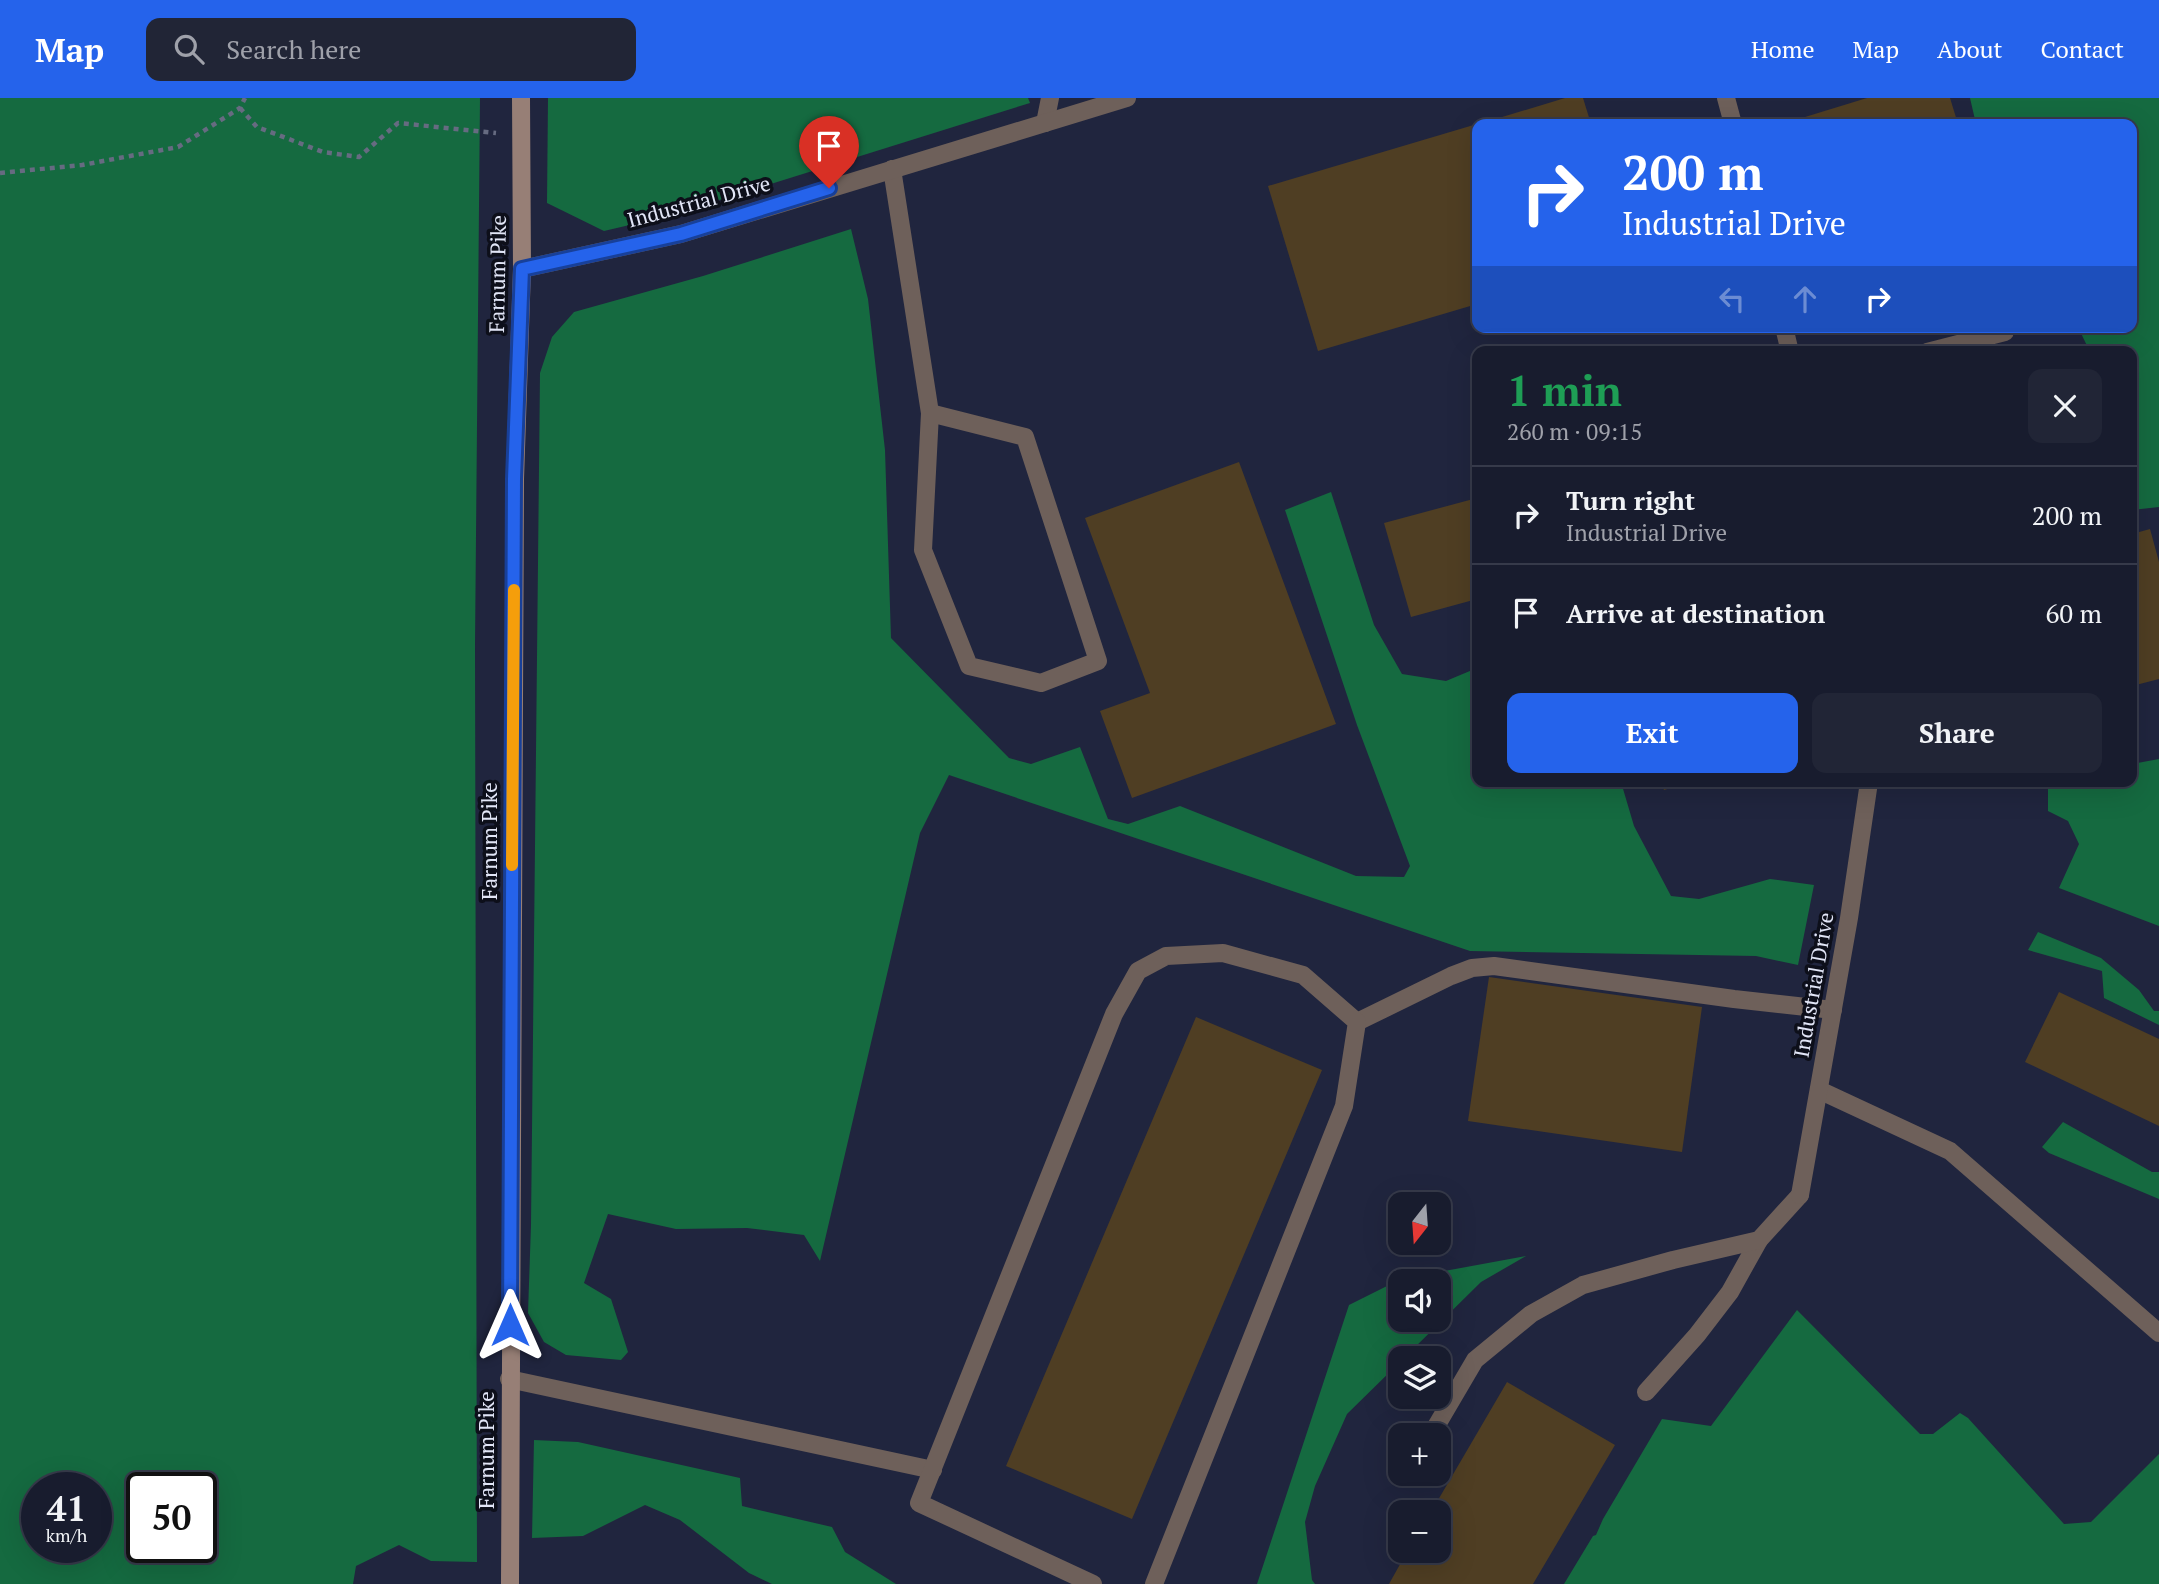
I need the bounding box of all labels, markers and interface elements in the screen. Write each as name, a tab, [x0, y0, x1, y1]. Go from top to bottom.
search box	[146, 18, 636, 81]
text: Map	[35, 28, 104, 71]
icon: search	[170, 30, 208, 68]
text: Search here	[226, 32, 361, 66]
text: Home	[1751, 33, 1815, 65]
text: Map	[1853, 33, 1899, 65]
text: About	[1937, 33, 2003, 65]
text: Contact	[2041, 33, 2124, 65]
pin	[799, 116, 859, 188]
icon: arrive	[810, 127, 848, 165]
text: 200 m	[1622, 139, 1764, 204]
icon: right	[1507, 147, 1598, 238]
street label: Industrial Drive	[624, 168, 773, 234]
text: Industrial Drive	[1622, 202, 1846, 244]
street label: Farnum Pike	[482, 215, 512, 333]
icon: left	[1713, 280, 1751, 318]
icon: ahead	[1786, 280, 1824, 318]
icon: right	[1859, 280, 1897, 318]
text: 1 min	[1507, 362, 1622, 418]
button: close	[2028, 369, 2102, 443]
text: 260 m · 09:15	[1507, 416, 1642, 447]
text: Turn right	[1566, 483, 1695, 517]
icon: right	[1507, 496, 1545, 534]
text: 200 m	[2032, 498, 2102, 532]
text: Industrial Drive	[1566, 517, 1727, 548]
icon: arrive	[1507, 594, 1545, 632]
text: Arrive at destination	[1566, 596, 1825, 630]
text: 60 m	[2046, 596, 2102, 630]
button: Exit	[1507, 693, 1798, 773]
button: Share	[1812, 693, 2102, 773]
street label: Farnum Pike	[475, 782, 503, 900]
street label: Industrial Drive	[1786, 910, 1840, 1060]
north arrow	[1388, 1192, 1451, 1255]
map controls	[1388, 1192, 1451, 1563]
button: sound	[1388, 1269, 1451, 1332]
position arrow	[473, 1288, 547, 1362]
button: layers	[1388, 1346, 1451, 1409]
street label: Farnum Pike	[472, 1391, 500, 1509]
button: +	[1388, 1423, 1451, 1486]
speed limit sign: 50	[126, 1472, 217, 1563]
text: 41	[47, 1485, 86, 1531]
button: −	[1388, 1500, 1451, 1563]
text: km/h	[46, 1523, 87, 1547]

